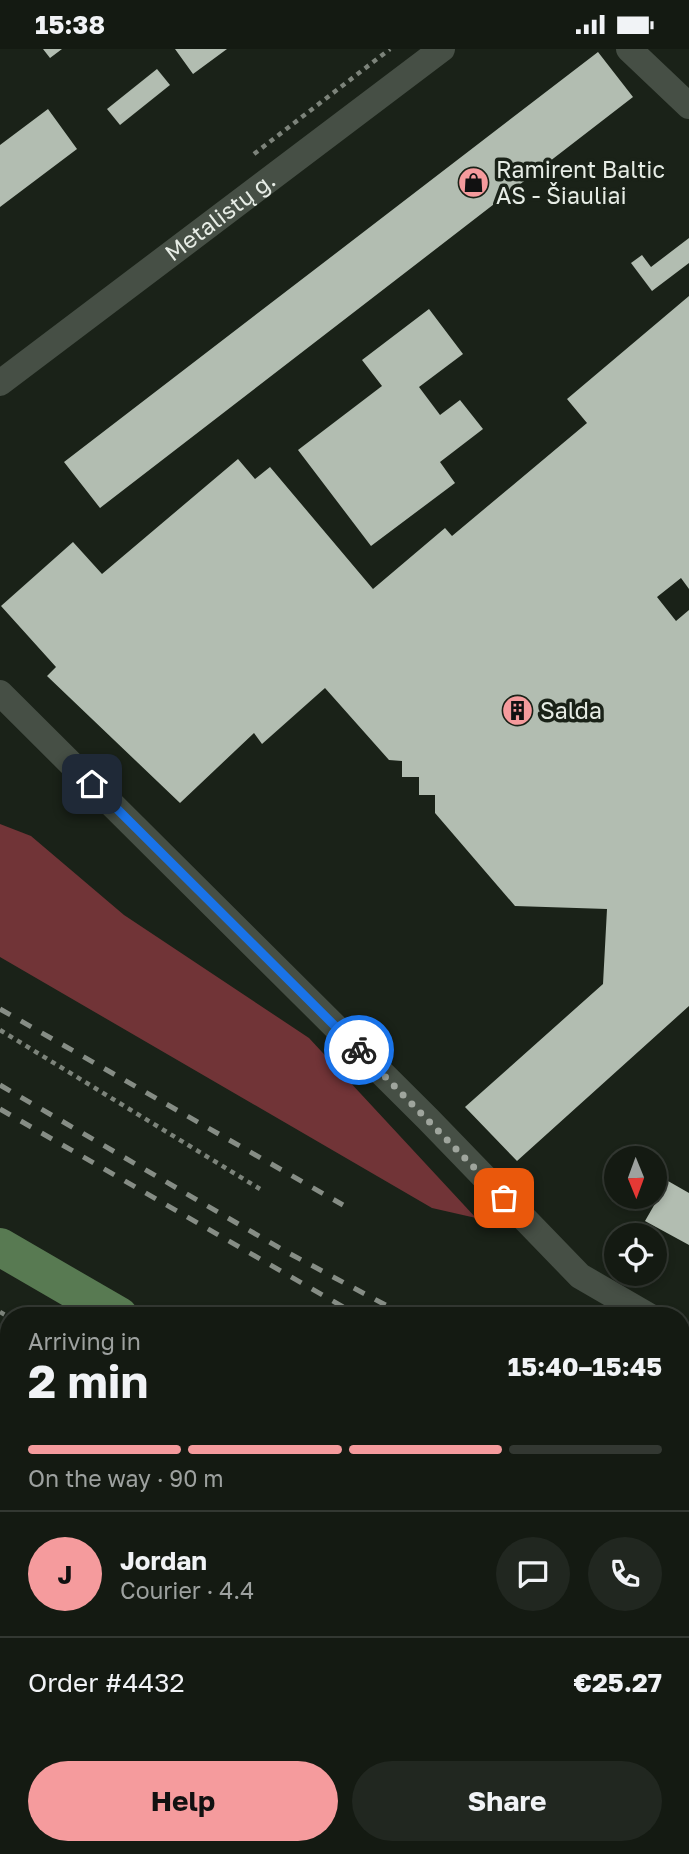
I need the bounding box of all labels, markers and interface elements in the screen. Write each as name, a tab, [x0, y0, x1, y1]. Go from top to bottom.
text: 15:38	[35, 9, 105, 40]
place label: Ramirent Baltic AS - Šiauliai	[496, 155, 665, 209]
street label: Metalistų g.	[159, 165, 280, 266]
shop icon: Ramirent Baltic AS - Šiauliai	[456, 166, 490, 200]
building icon: Salda	[500, 694, 534, 728]
place label: Salda	[540, 696, 602, 724]
pin	[62, 754, 122, 814]
icon: home	[73, 765, 111, 803]
courier	[324, 1015, 394, 1085]
icon: bike	[340, 1031, 378, 1069]
north arrow	[604, 1146, 667, 1209]
map controls	[604, 1146, 667, 1286]
pin	[474, 1168, 534, 1228]
icon: bag	[485, 1179, 523, 1217]
button: locate	[604, 1223, 667, 1286]
text: Arriving in	[28, 1327, 141, 1355]
text: 15:40–15:45	[508, 1351, 662, 1382]
text: 2 min	[28, 1353, 148, 1408]
text: On the way · 90 m	[28, 1464, 224, 1492]
button: chat	[496, 1537, 570, 1611]
button: phone	[588, 1537, 662, 1611]
text: Jordan	[120, 1545, 207, 1576]
text: J	[58, 1559, 72, 1590]
text: Courier · 4.4	[120, 1576, 254, 1604]
text: Order #4432	[28, 1667, 185, 1698]
text: €25.27	[574, 1667, 662, 1698]
button: Help	[28, 1761, 338, 1841]
button: Share	[352, 1761, 662, 1841]

